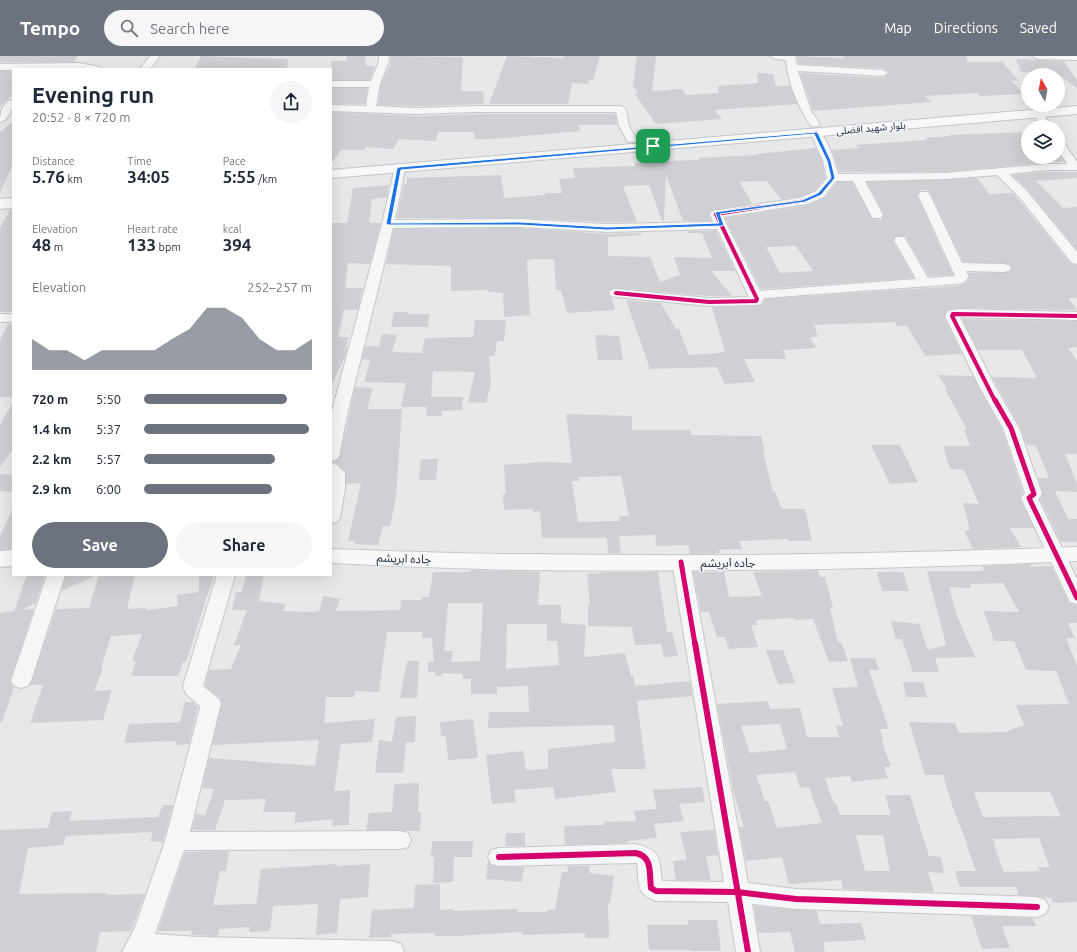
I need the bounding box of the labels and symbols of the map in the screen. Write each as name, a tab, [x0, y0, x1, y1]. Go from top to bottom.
north arrow	[1021, 68, 1065, 112]
street label: بلوار شهید افضلی	[836, 119, 907, 138]
pin	[636, 129, 670, 163]
street label: جاده ابریشم	[376, 551, 432, 568]
street label: جاده ابریشم	[701, 556, 755, 572]

